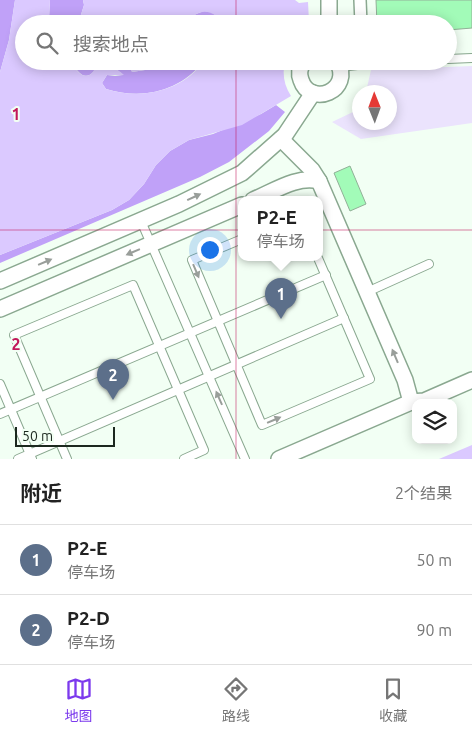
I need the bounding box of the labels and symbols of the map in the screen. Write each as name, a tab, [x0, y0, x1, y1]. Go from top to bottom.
north arrow	[352, 85, 397, 130]
text: 1	[11, 105, 21, 123]
one-way arrow	[187, 193, 201, 201]
your location	[197, 237, 223, 263]
one-way arrow	[126, 248, 140, 256]
one-way arrow	[38, 257, 52, 265]
one-way arrow	[193, 264, 201, 278]
pin: 1	[265, 278, 297, 319]
text: 2	[11, 335, 21, 353]
one-way arrow	[390, 349, 398, 363]
pin: 2	[97, 359, 129, 400]
one-way arrow	[215, 391, 223, 405]
one-way arrow	[267, 415, 281, 423]
scale bar	[15, 424, 115, 447]

